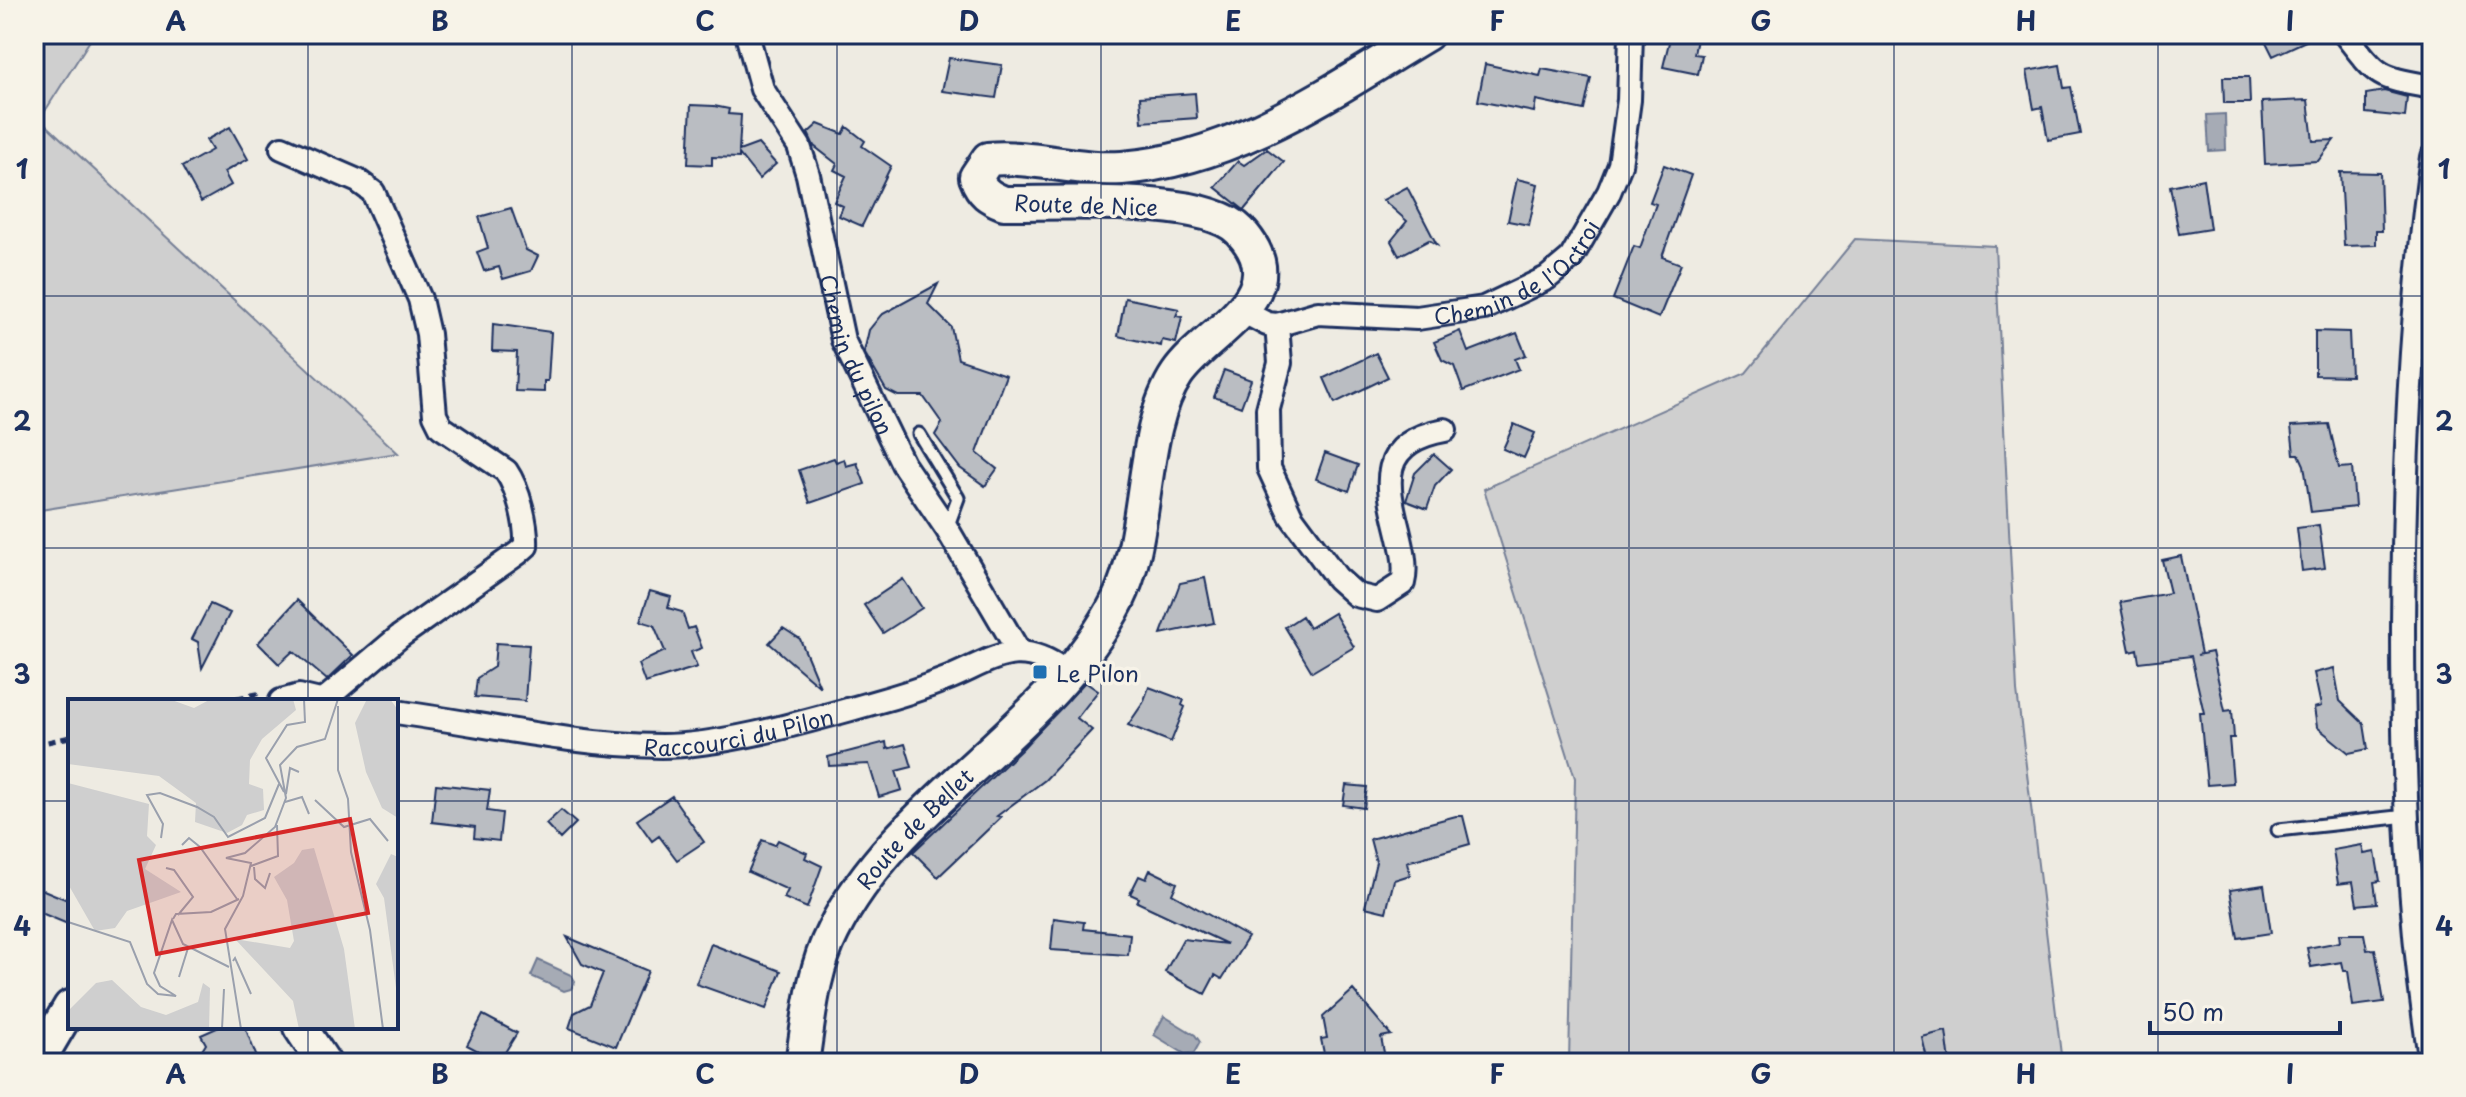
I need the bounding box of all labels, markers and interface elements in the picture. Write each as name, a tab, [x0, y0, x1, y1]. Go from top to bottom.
text: A	[166, 1, 186, 40]
text: B	[431, 1, 449, 40]
text: C	[695, 1, 715, 40]
text: D	[959, 1, 979, 40]
text: E	[1225, 1, 1241, 40]
text: F	[1489, 1, 1505, 40]
text: G	[1750, 1, 1772, 40]
text: H	[2016, 1, 2036, 40]
text: I	[2286, 1, 2294, 40]
text: 1	[16, 149, 28, 188]
text: 1	[2438, 149, 2450, 188]
street label: Route de Nice	[1013, 185, 1159, 223]
street label: Chemin de l'Octroi	[1431, 213, 1607, 332]
street label: Chemin du pilon	[813, 271, 903, 440]
text: 2	[13, 401, 31, 440]
text: 2	[2435, 401, 2453, 440]
text: 3	[13, 654, 31, 693]
text: 3	[2435, 654, 2453, 693]
place label: Le Pilon	[1056, 656, 1139, 689]
marker: Le Pilon	[1031, 663, 1049, 681]
street label: Raccourci du Pilon	[643, 698, 837, 763]
inset map	[68, 699, 398, 1029]
street label: Route de Bellet	[847, 759, 980, 896]
text: 4	[13, 906, 31, 945]
text: 4	[2435, 906, 2453, 945]
scale bar	[2150, 985, 2340, 1035]
text: 50 m	[2162, 993, 2224, 1029]
text: A	[166, 1054, 186, 1093]
text: B	[431, 1054, 449, 1093]
text: C	[695, 1054, 715, 1093]
text: D	[959, 1054, 979, 1093]
text: E	[1225, 1054, 1241, 1093]
text: F	[1489, 1054, 1505, 1093]
text: G	[1750, 1054, 1772, 1093]
text: H	[2016, 1054, 2036, 1093]
text: I	[2286, 1054, 2294, 1093]

